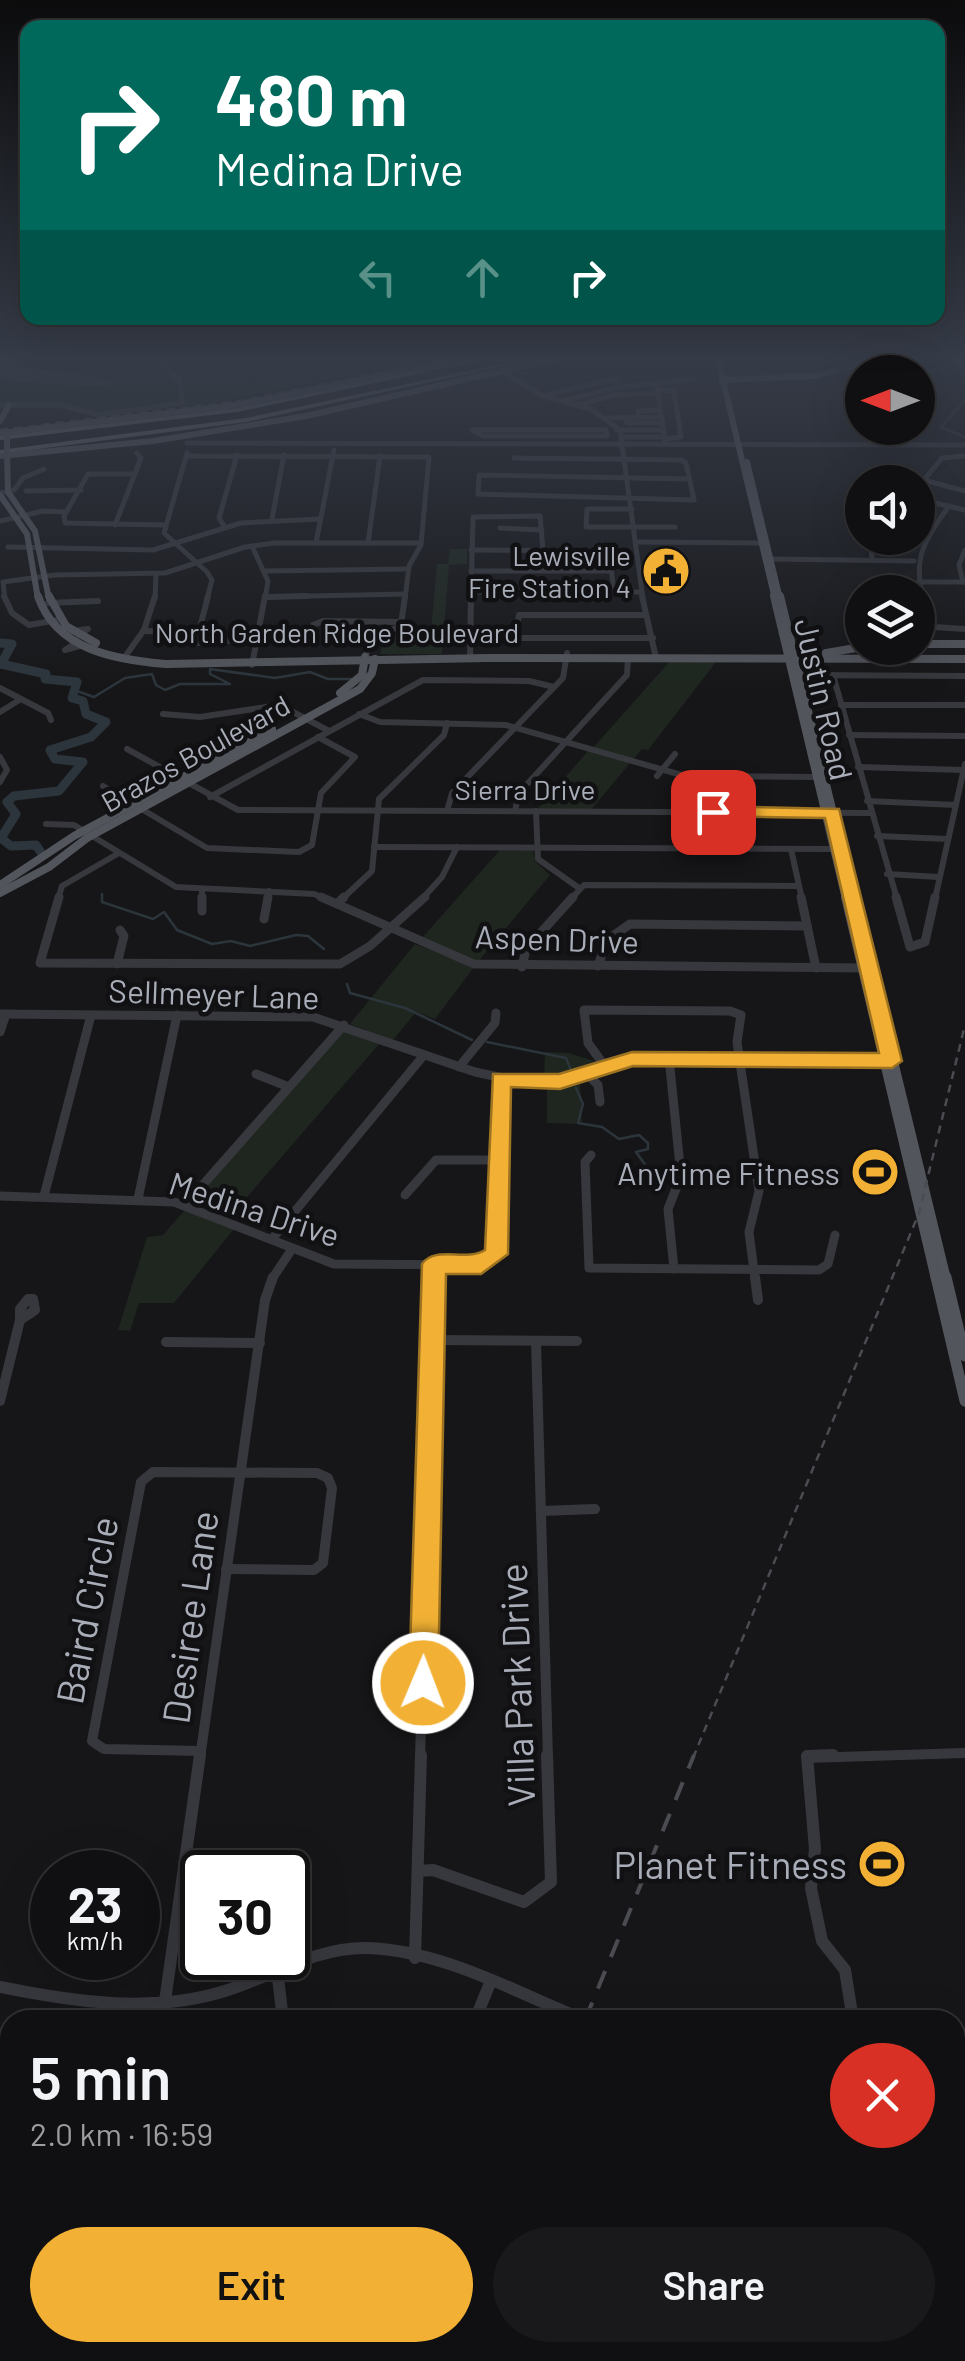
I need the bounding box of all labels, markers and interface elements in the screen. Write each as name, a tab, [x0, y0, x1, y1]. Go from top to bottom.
text: 480 m	[215, 56, 408, 140]
icon: right	[50, 60, 180, 190]
text: Medina Drive	[215, 141, 464, 195]
icon: left	[350, 250, 405, 305]
icon: ahead	[455, 250, 510, 305]
icon: right	[560, 250, 615, 305]
north arrow	[845, 355, 935, 445]
map controls	[845, 355, 935, 665]
button: sound	[845, 465, 935, 555]
place label: Lewisville Fire Station 4	[468, 538, 631, 604]
public building icon: Lewisville Fire Station 4	[640, 545, 692, 597]
button: layers	[845, 575, 935, 665]
street label: Justin Road	[788, 614, 862, 784]
street label: North Garden Ridge Boulevard	[155, 615, 519, 649]
street label: Brazos Boulevard	[95, 687, 295, 819]
pin	[671, 770, 756, 855]
street label: Sierra Drive	[454, 772, 596, 806]
icon: arrive	[686, 785, 741, 840]
street label: Aspen Drive	[474, 916, 640, 960]
street label: Sellmeyer Lane	[108, 970, 320, 1016]
sports icon: Anytime Fitness	[849, 1146, 901, 1198]
place label: Anytime Fitness	[617, 1153, 840, 1191]
street label: Medina Drive	[165, 1163, 345, 1253]
street label: Desiree Lane	[151, 1508, 227, 1726]
street label: Baird Circle	[45, 1512, 127, 1708]
street label: Villa Park Drive	[489, 1563, 543, 1807]
position arrow	[371, 1631, 475, 1735]
sports icon: Planet Fitness	[856, 1838, 908, 1890]
place label: Planet Fitness	[613, 1841, 847, 1887]
speed limit sign: 30	[180, 1850, 310, 1980]
text: 23	[68, 1873, 122, 1933]
text: km/h	[67, 1925, 123, 1955]
text: 5 min	[30, 2040, 171, 2112]
button: close	[830, 2043, 935, 2148]
text: 2.0 km · 16:59	[30, 2114, 213, 2152]
button: Exit	[30, 2227, 473, 2342]
button: Share	[493, 2227, 935, 2342]

